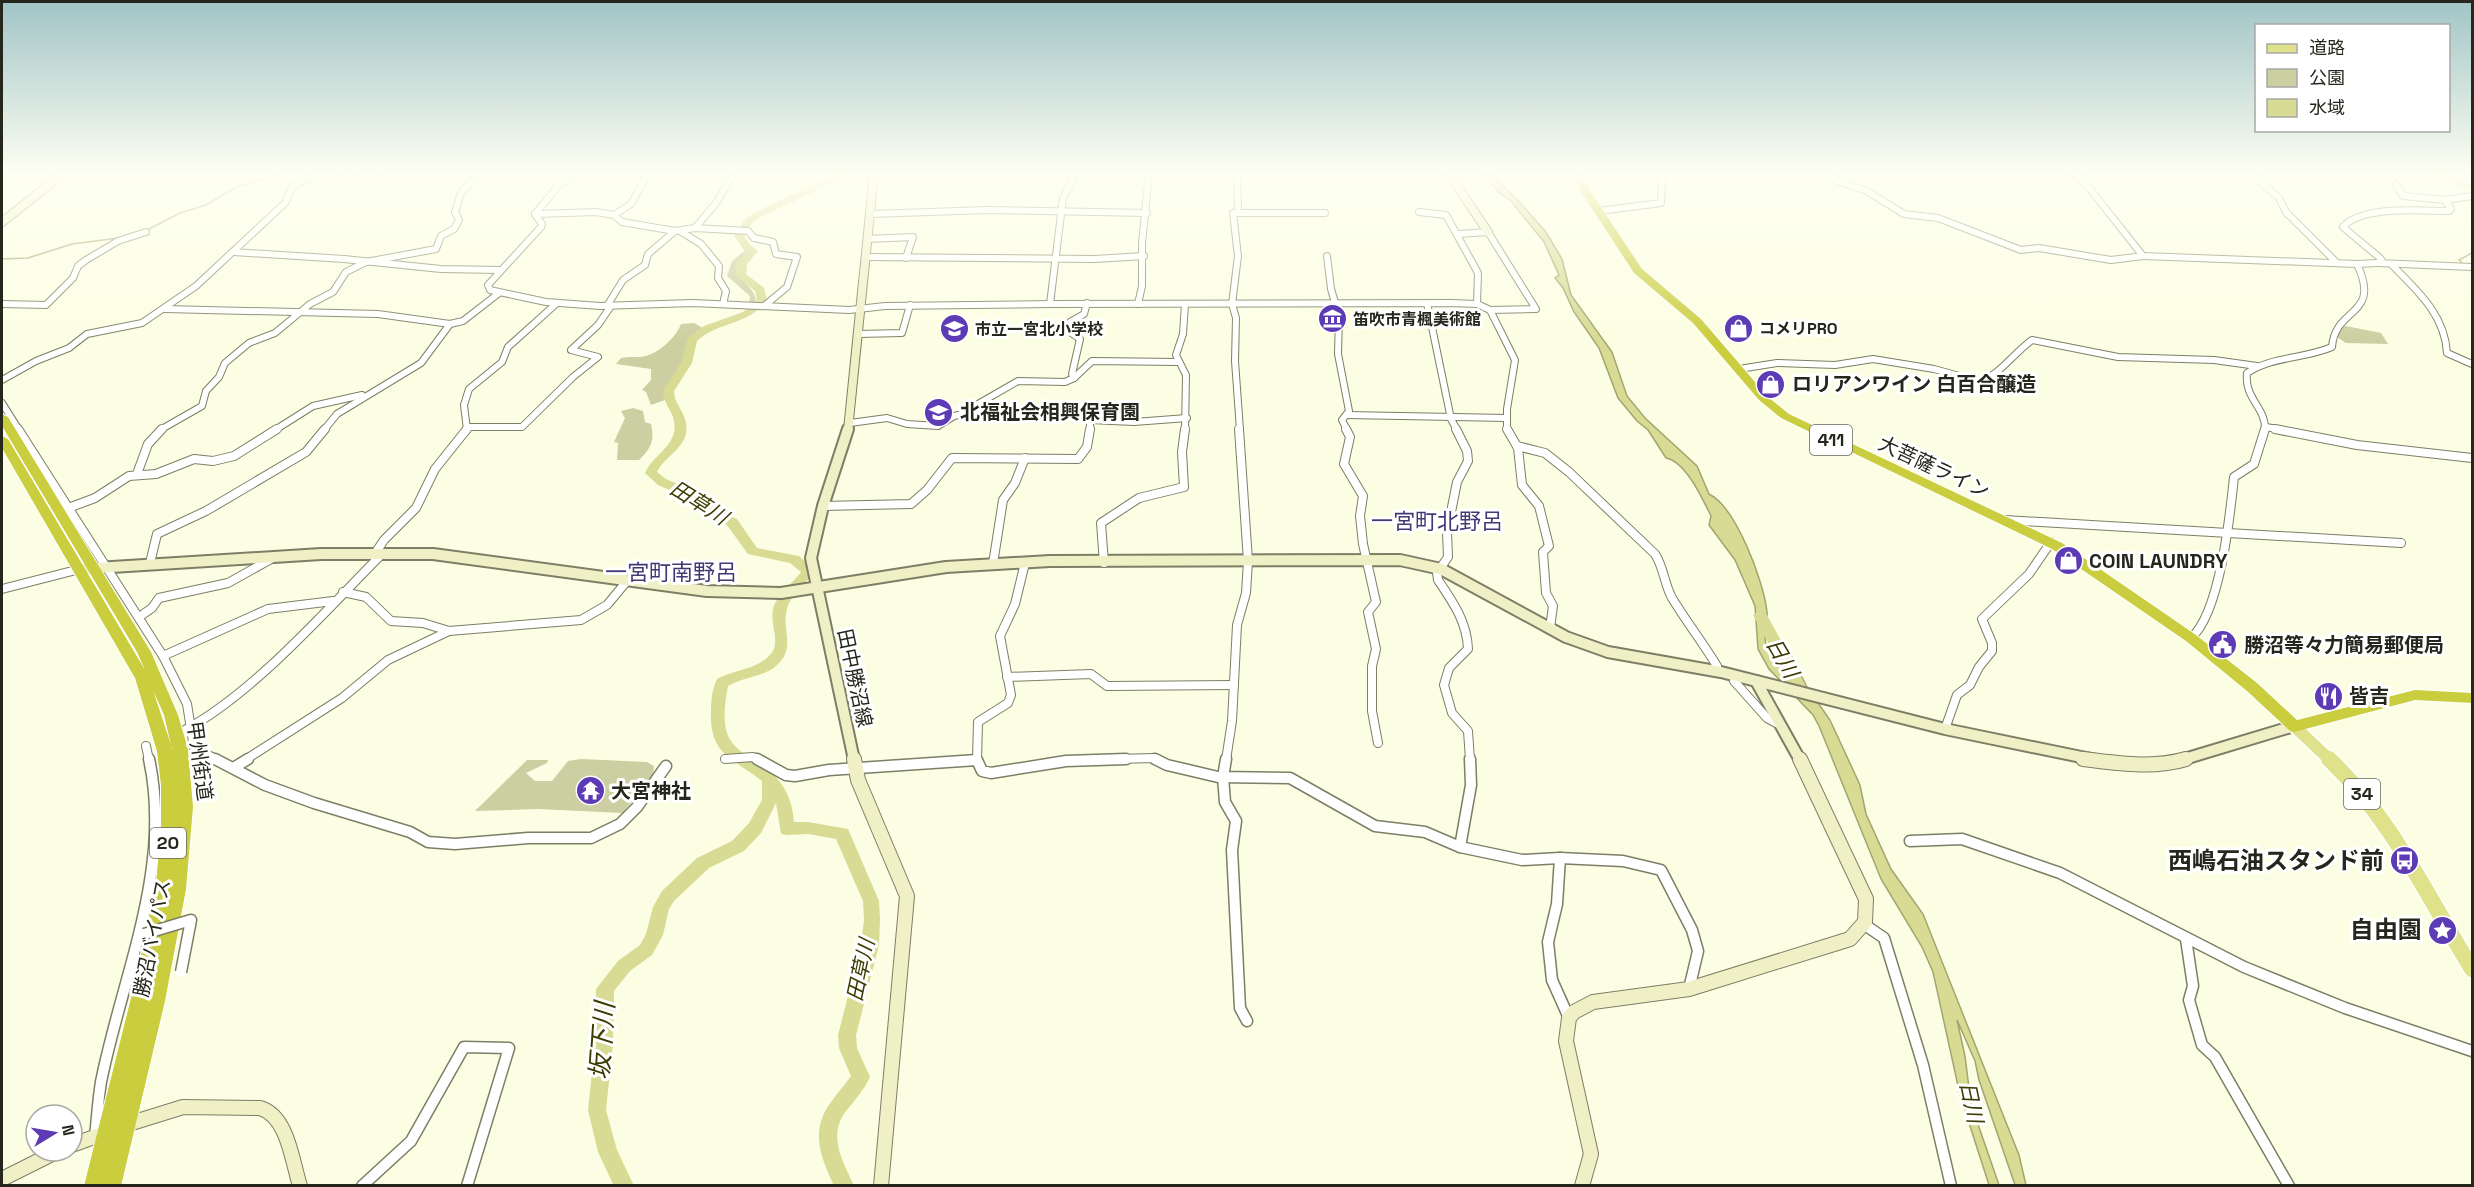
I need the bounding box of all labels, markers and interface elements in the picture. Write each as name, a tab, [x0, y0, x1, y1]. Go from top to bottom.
legend	[2255, 24, 2450, 132]
text: 道路	[2309, 36, 2345, 59]
text: 公園	[2309, 66, 2345, 89]
text: 水域	[2309, 96, 2345, 119]
museum icon: 笛吹市青楓美術館	[1316, 303, 1348, 335]
place label: 笛吹市青楓美術館	[1353, 309, 1481, 330]
shop icon: コメリPRO	[1722, 312, 1754, 344]
school or university icon: 市立一宮北小学校	[938, 313, 970, 345]
place label: コメリPRO	[1759, 318, 1838, 339]
place label: 市立一宮北小学校	[975, 319, 1103, 340]
shop icon: ロリアンワイン 白百合醸造	[1755, 368, 1787, 400]
place label: ロリアンワイン 白百合醸造	[1792, 371, 2036, 397]
school or university icon: 北福祉会相興保育園	[923, 396, 955, 428]
place label: 北福祉会相興保育園	[960, 399, 1140, 425]
road number: 411	[1810, 425, 1852, 455]
street label: 大菩薩ライン	[1874, 430, 1994, 504]
water label: 田草川	[665, 474, 735, 532]
district label: 一宮町北野呂	[1371, 507, 1503, 535]
shop icon: COIN LAUNDRY	[2052, 545, 2084, 577]
place label: COIN LAUNDRY	[2089, 548, 2228, 574]
district label: 一宮町南野呂	[605, 558, 737, 586]
street label: 田中勝沼線	[832, 626, 878, 730]
public building icon: 勝沼等々力簡易郵便局	[2207, 629, 2239, 661]
place label: 勝沼等々力簡易郵便局	[2244, 632, 2444, 658]
water label: 日川	[1760, 633, 1806, 684]
restaurant icon: 皆吉	[2312, 680, 2344, 712]
place label: 皆吉	[2349, 683, 2389, 709]
street label: 甲州街道	[182, 720, 218, 802]
temple icon: 大宮神社	[574, 775, 606, 807]
place label: 大宮神社	[611, 778, 691, 804]
road number: 34	[2344, 779, 2380, 809]
road number: 20	[150, 828, 186, 858]
place label: 西嶋石油スタンド前	[2168, 845, 2384, 876]
bus stop icon: 西嶋石油スタンド前	[2389, 845, 2421, 877]
street label: 勝沼バイパス	[128, 877, 176, 999]
place label: 自由園	[2350, 914, 2422, 945]
place icon: 自由園	[2427, 914, 2459, 946]
water label: 田草川	[841, 934, 881, 1004]
water label: 坂下川	[582, 998, 622, 1081]
water label: 日川	[1954, 1079, 1989, 1127]
north arrow	[24, 1103, 84, 1163]
text: N	[57, 1123, 80, 1138]

